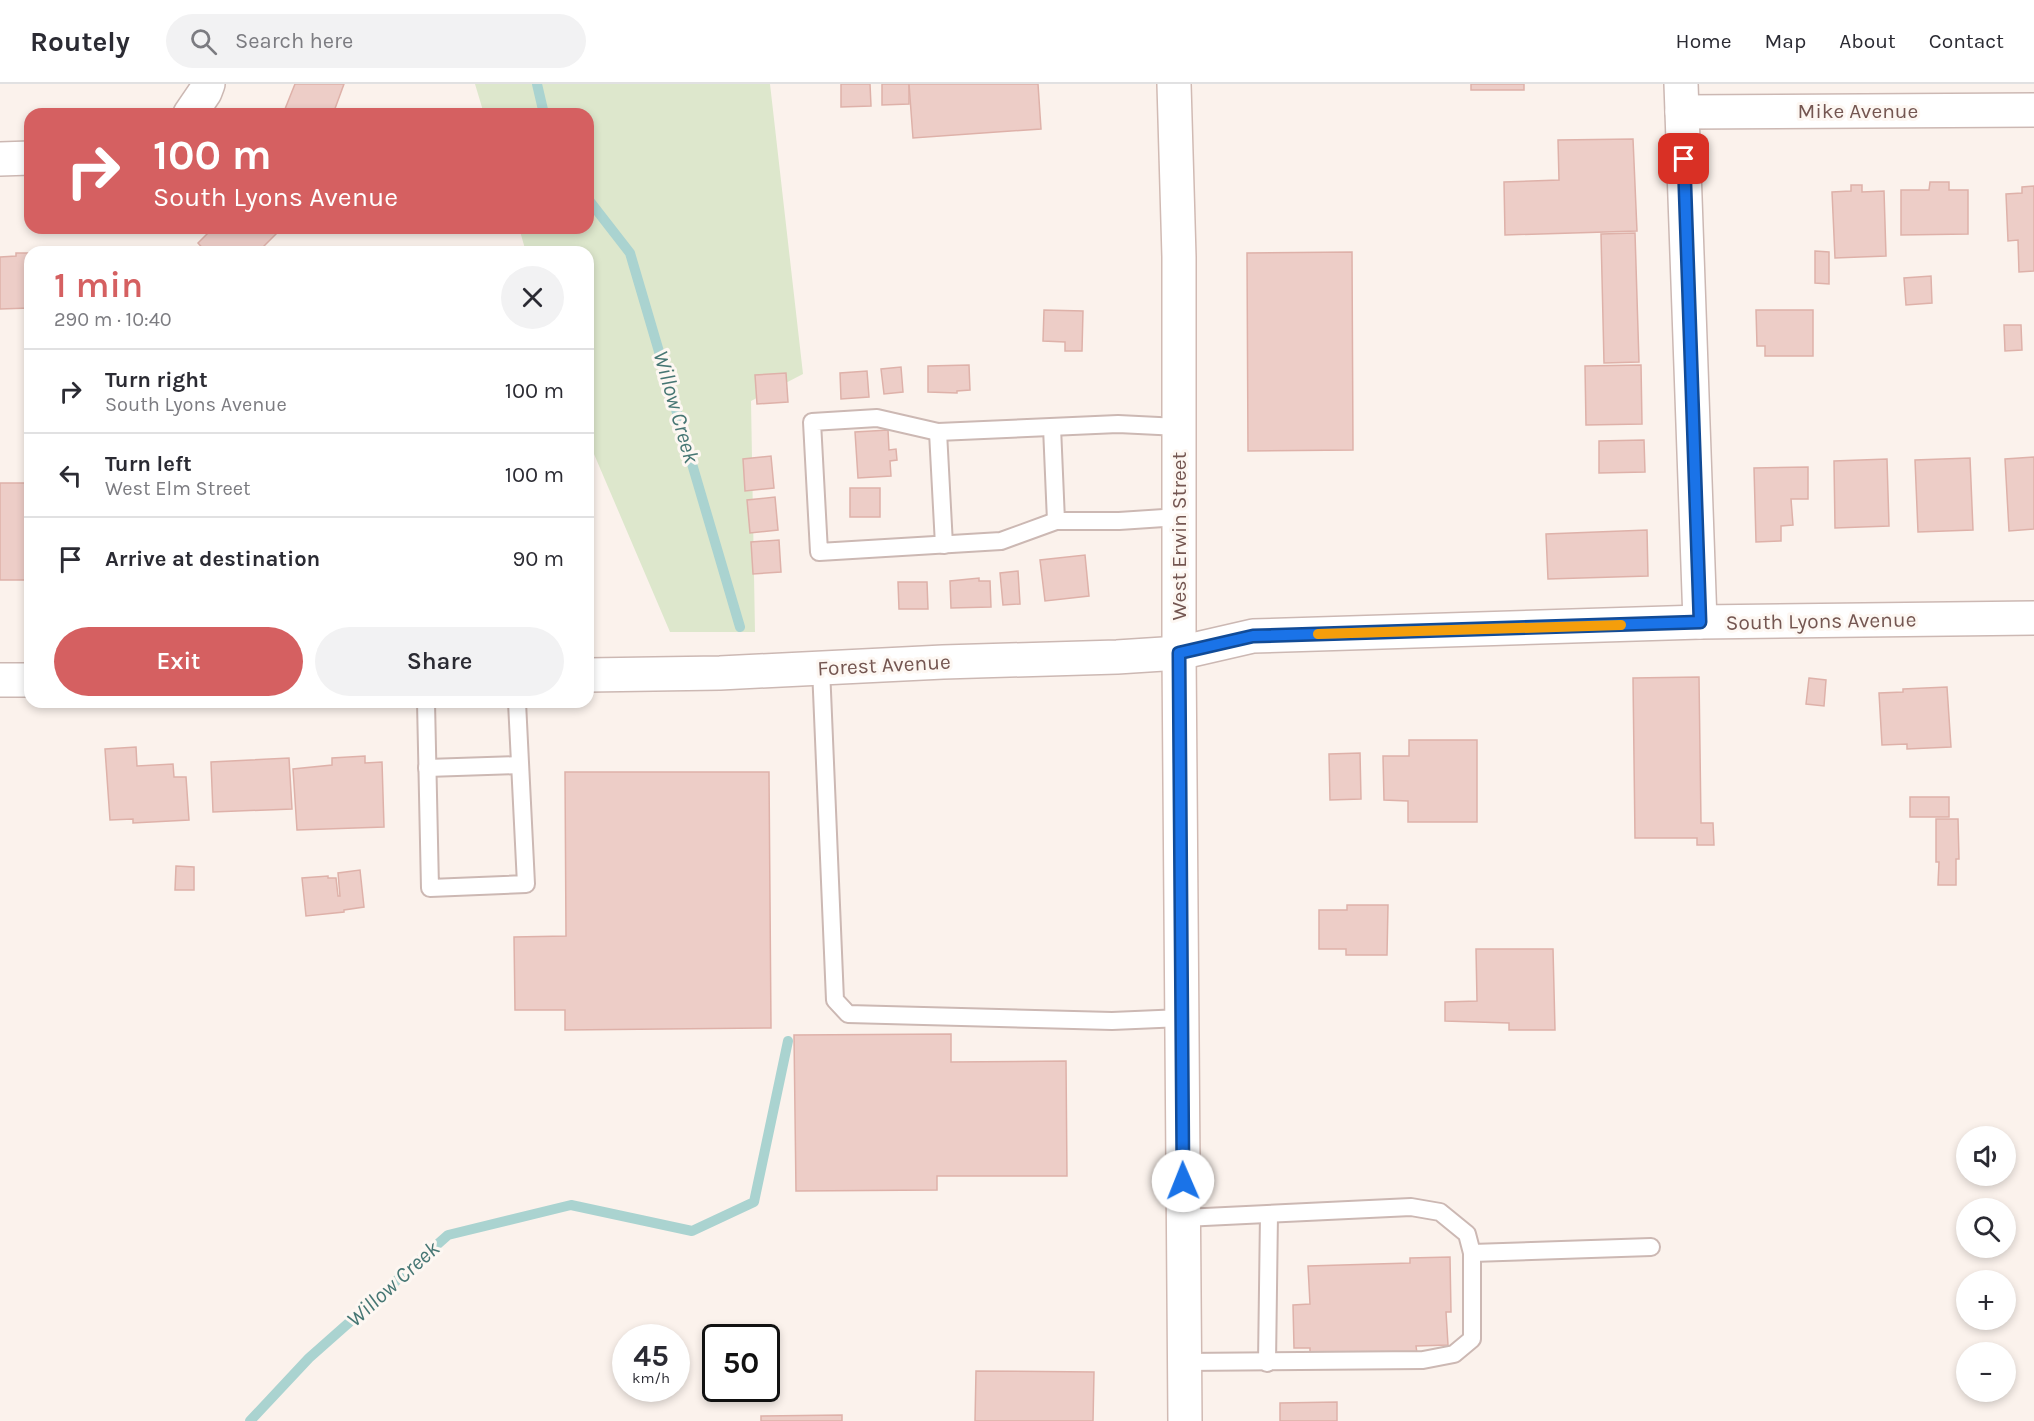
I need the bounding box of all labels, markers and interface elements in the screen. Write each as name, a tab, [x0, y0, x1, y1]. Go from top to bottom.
search box	[166, 14, 586, 68]
text: Routely	[30, 25, 130, 58]
icon: search	[187, 25, 220, 58]
text: Search here	[235, 28, 353, 54]
text: Home	[1676, 29, 1732, 53]
text: Map	[1765, 29, 1806, 53]
text: About	[1839, 29, 1896, 53]
text: Contact	[1929, 29, 2004, 53]
street label: Mike Avenue	[1798, 99, 1918, 123]
text: 100 m	[153, 130, 272, 180]
icon: right	[54, 132, 132, 210]
pin	[1658, 133, 1709, 184]
icon: arrive	[1667, 142, 1700, 175]
text: South Lyons Avenue	[153, 181, 398, 213]
text: 1 min	[54, 264, 143, 306]
button: close	[501, 266, 564, 329]
text: 290 m · 10:40	[54, 308, 172, 331]
water label: Willow Creek	[648, 348, 705, 467]
text: Turn right	[105, 367, 208, 393]
icon: right	[54, 375, 87, 408]
text: 100 m	[505, 378, 564, 404]
text: South Lyons Avenue	[105, 393, 287, 416]
text: Turn left	[105, 451, 192, 477]
street label: West Erwin Street	[1167, 451, 1191, 620]
icon: left	[54, 459, 87, 492]
text: 100 m	[505, 462, 564, 488]
text: West Elm Street	[105, 477, 251, 500]
icon: arrive	[54, 543, 87, 576]
text: Arrive at destination	[105, 546, 320, 572]
text: 90 m	[512, 546, 564, 572]
street label: South Lyons Avenue	[1725, 607, 1917, 635]
button: Exit	[54, 627, 303, 696]
button: Share	[315, 627, 564, 696]
street label: Forest Avenue	[817, 650, 951, 680]
map controls	[1956, 1126, 2016, 1402]
button: sound	[1956, 1126, 2016, 1186]
position arrow	[1151, 1149, 1215, 1213]
button: search	[1956, 1198, 2016, 1258]
water label: Willow Creek	[341, 1235, 445, 1332]
button: +	[1956, 1270, 2016, 1330]
speed limit sign: 50	[702, 1324, 780, 1402]
text: 45	[633, 1338, 669, 1374]
button: −	[1956, 1342, 2016, 1402]
text: km/h	[632, 1369, 670, 1387]

